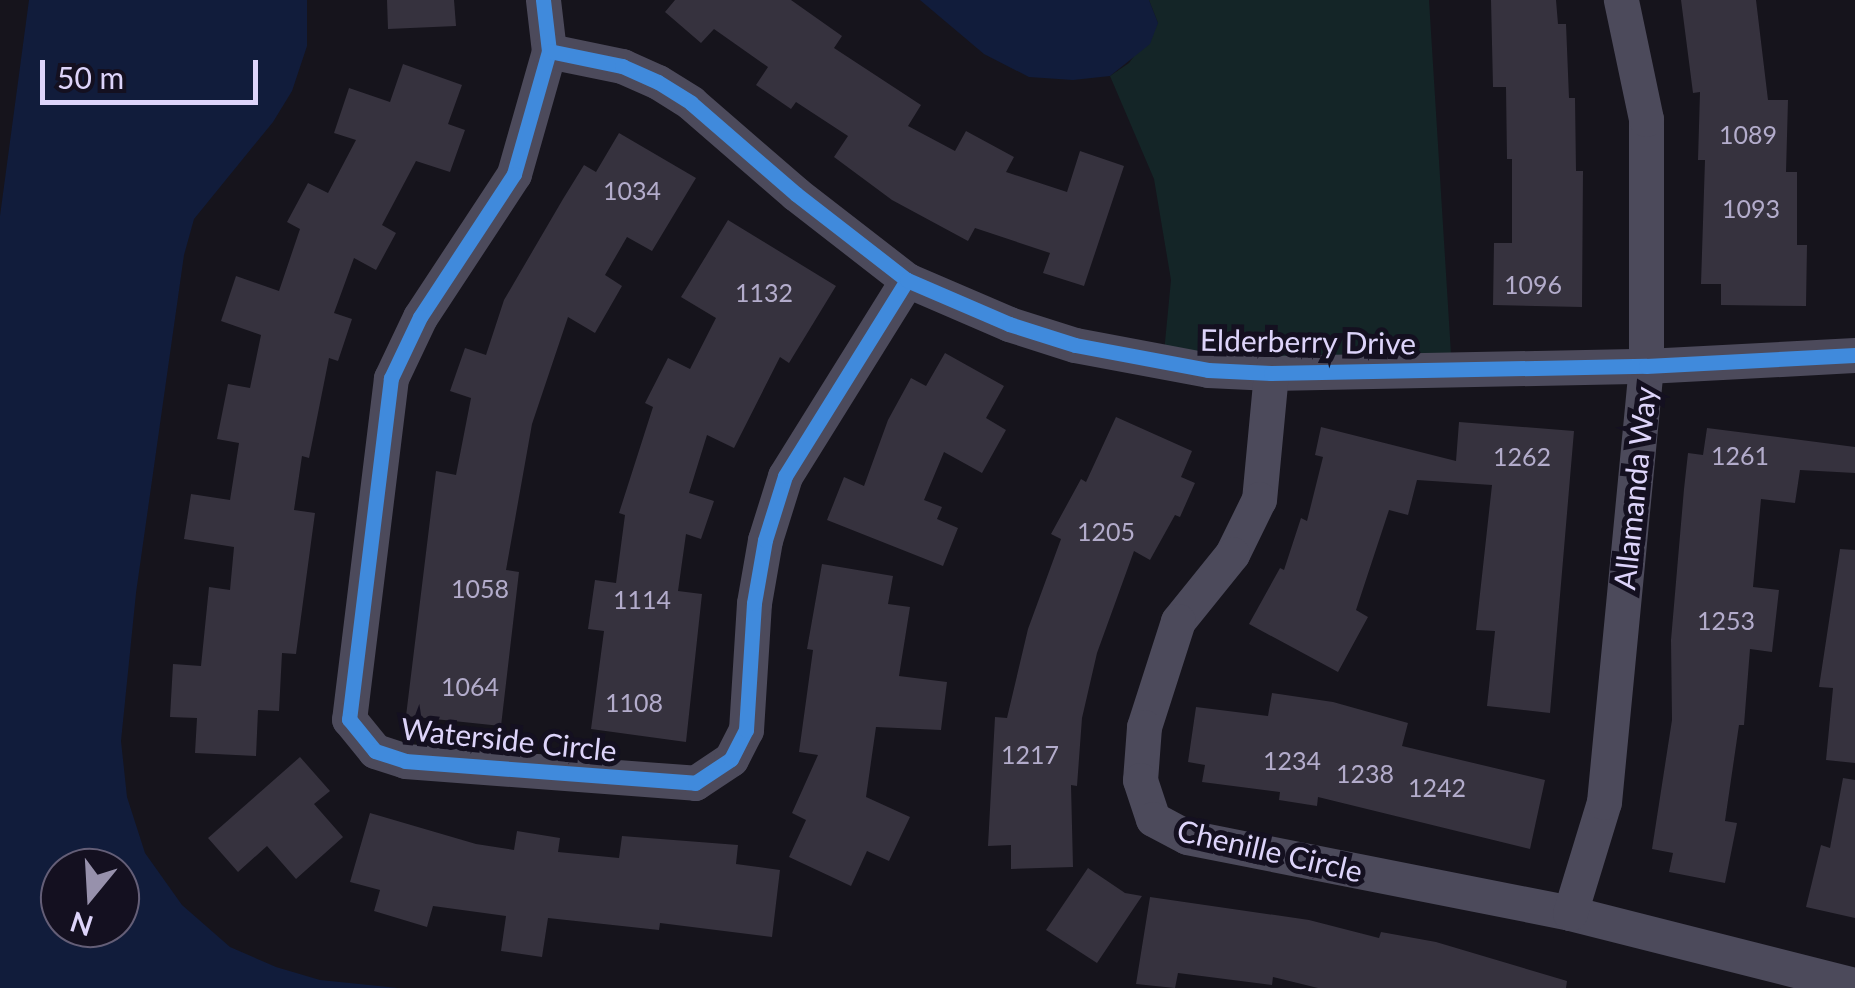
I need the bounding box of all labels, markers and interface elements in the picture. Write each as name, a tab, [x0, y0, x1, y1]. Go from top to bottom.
scale bar	[45, 40, 262, 102]
text: 50 m	[57, 59, 124, 95]
house number: 1089	[1719, 119, 1777, 149]
house number: 1034	[603, 175, 661, 205]
house number: 1093	[1722, 193, 1780, 223]
house number: 1096	[1504, 269, 1562, 299]
house number: 1132	[735, 277, 793, 307]
street label: Elderberry Drive	[1199, 321, 1417, 361]
street label: Allamanda Way	[1605, 384, 1663, 592]
house number: 1261	[1711, 440, 1769, 470]
house number: 1262	[1493, 441, 1551, 471]
house number: 1205	[1077, 516, 1135, 546]
house number: 1058	[451, 573, 509, 603]
house number: 1114	[613, 584, 671, 614]
house number: 1253	[1697, 605, 1755, 635]
house number: 1064	[441, 671, 499, 701]
house number: 1108	[605, 687, 663, 717]
street label: Waterside Circle	[399, 710, 619, 768]
house number: 1217	[1001, 739, 1059, 769]
house number: 1234	[1263, 745, 1321, 775]
house number: 1238	[1336, 758, 1394, 788]
house number: 1242	[1408, 772, 1466, 802]
street label: Chenille Circle	[1174, 811, 1366, 889]
north arrow	[40, 848, 140, 948]
text: N	[66, 905, 97, 944]

